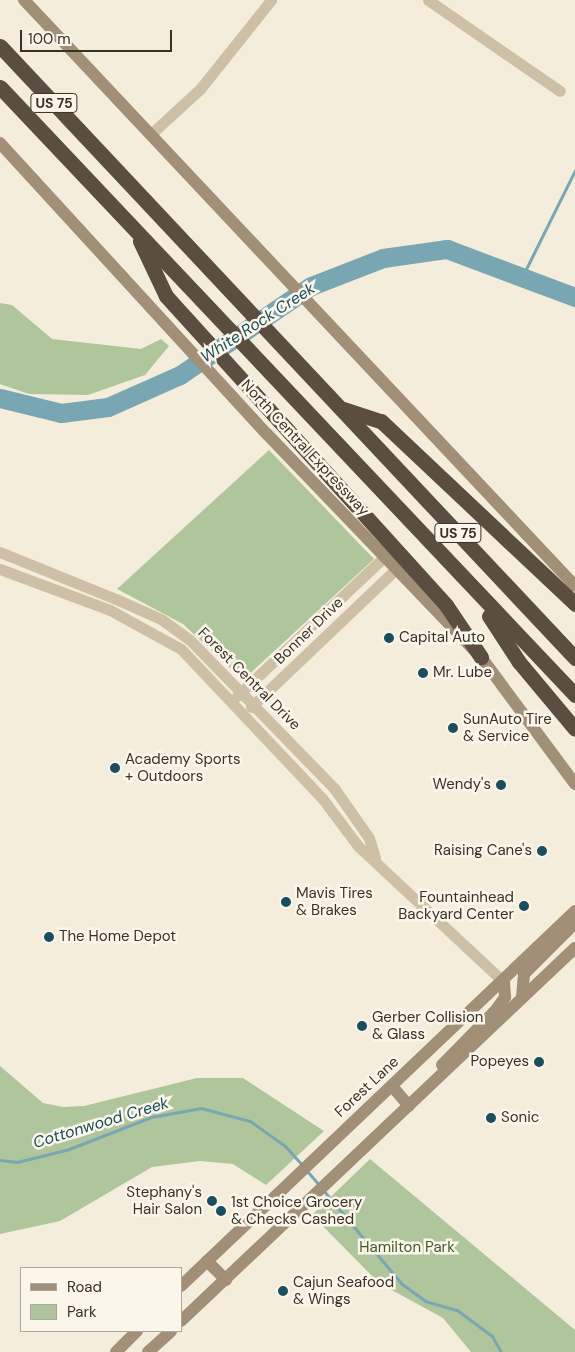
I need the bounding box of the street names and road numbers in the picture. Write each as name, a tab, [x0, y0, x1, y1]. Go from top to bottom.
road number: US 75	[30, 92, 78, 115]
street label: North Central Expressway	[237, 376, 373, 520]
road number: US 75	[434, 522, 482, 544]
street label: Bonner Drive	[271, 594, 347, 668]
street label: Forest Central Drive	[194, 624, 304, 734]
street label: Forest Lane	[331, 1053, 403, 1121]

